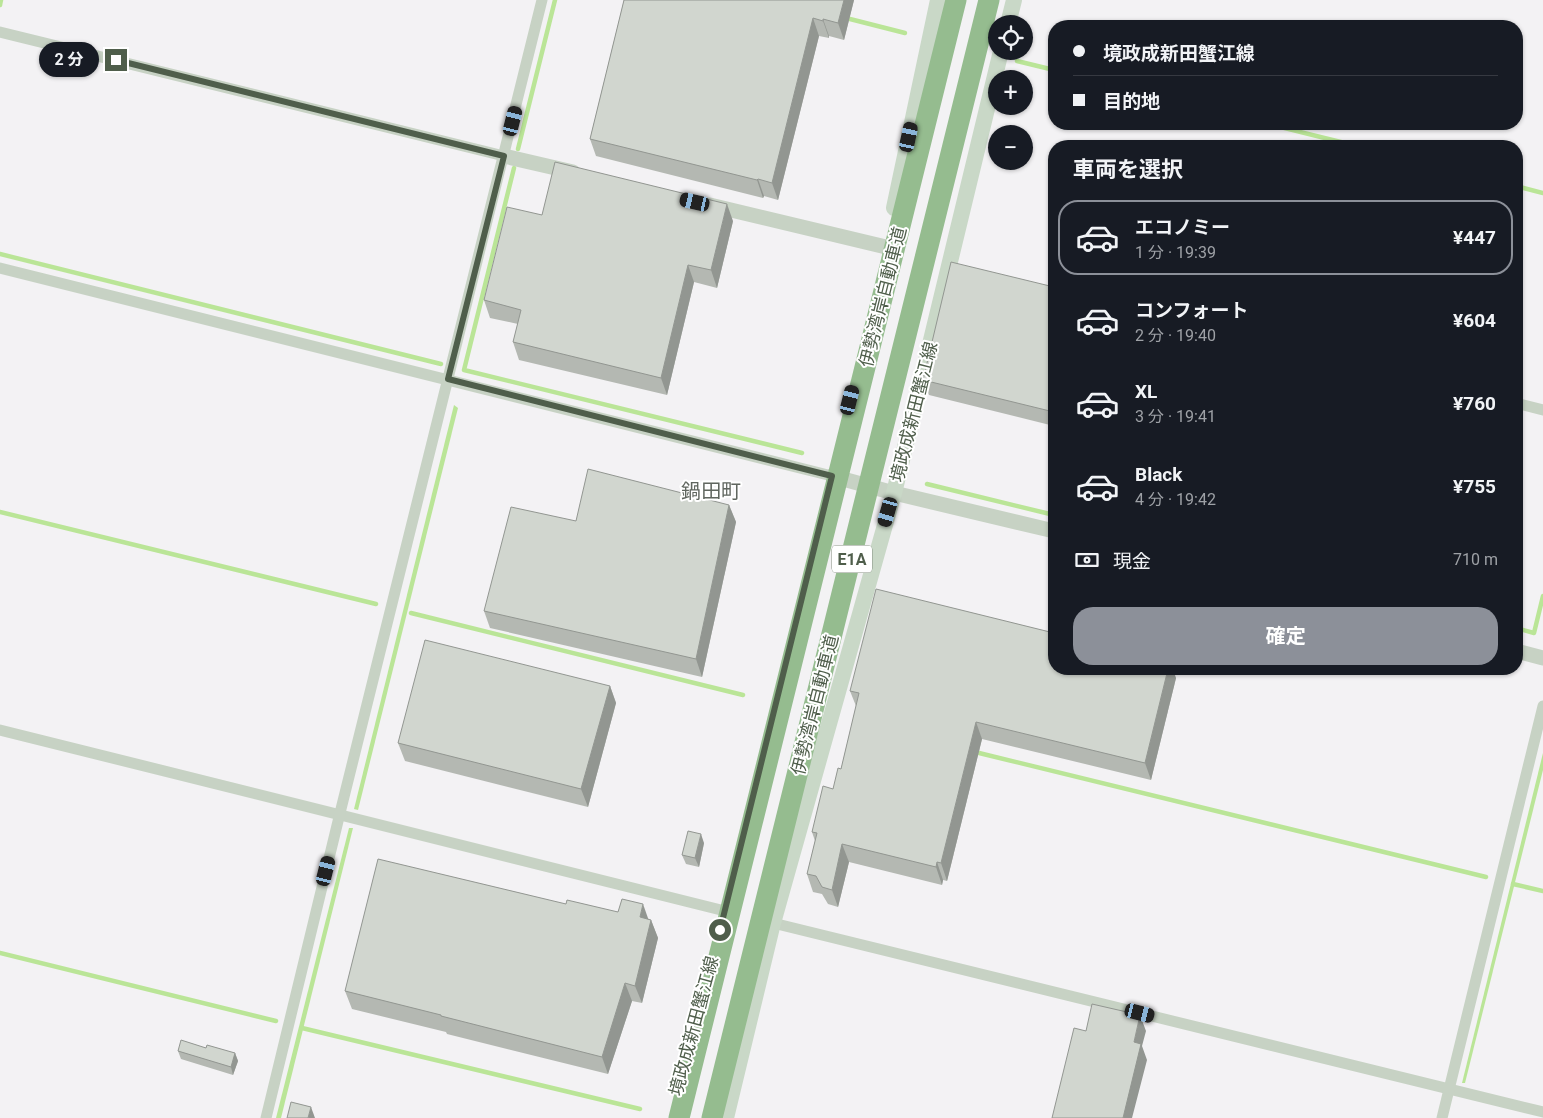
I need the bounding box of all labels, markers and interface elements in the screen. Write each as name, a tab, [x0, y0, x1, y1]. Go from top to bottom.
map controls	[988, 15, 1033, 170]
button: locate	[988, 15, 1033, 60]
callout: 2 分	[38, 42, 98, 78]
text: 境政成新田蟹江線	[1103, 42, 1255, 65]
route end	[105, 49, 127, 71]
text: 2 分	[54, 50, 84, 69]
button: +	[988, 70, 1033, 115]
text: 目的地	[1103, 90, 1160, 113]
car	[502, 105, 523, 137]
car	[898, 121, 919, 153]
button: −	[988, 125, 1033, 170]
text: 車両を選択	[1073, 157, 1183, 182]
car	[678, 191, 711, 213]
icon: car	[1075, 215, 1120, 260]
text: エコノミー	[1135, 216, 1230, 239]
street label: 伊勢湾岸自動車道	[855, 224, 910, 369]
text: ¥447	[1453, 226, 1496, 249]
text: 1 分 · 19:39	[1135, 243, 1216, 262]
icon: car	[1075, 298, 1120, 343]
text: コンフォート	[1135, 299, 1248, 322]
text: ¥604	[1453, 309, 1496, 332]
text: 2 分 · 19:40	[1135, 326, 1216, 345]
street label: 境政成新田蟹江線	[886, 339, 941, 484]
text: XL	[1135, 380, 1157, 403]
icon: car	[1075, 381, 1120, 426]
car	[839, 384, 860, 416]
text: ¥760	[1453, 392, 1496, 415]
text: 3 分 · 19:41	[1135, 407, 1216, 426]
text: Black	[1135, 463, 1182, 486]
icon: car	[1075, 464, 1120, 509]
text: ¥755	[1453, 475, 1496, 498]
district label: 鍋田町	[681, 479, 741, 503]
text: 4 分 · 19:42	[1135, 490, 1216, 509]
car	[876, 496, 899, 528]
road number: E1A	[832, 546, 872, 572]
icon: cash	[1073, 546, 1101, 574]
text: 現金	[1113, 550, 1151, 573]
text: 710 m	[1453, 550, 1498, 569]
button: 確定	[1073, 607, 1498, 665]
street label: 伊勢湾岸自動車道	[787, 632, 842, 777]
car	[315, 855, 336, 887]
route start	[709, 919, 731, 941]
street label: 境政成新田蟹江線	[665, 954, 722, 1098]
car	[1123, 1002, 1156, 1024]

